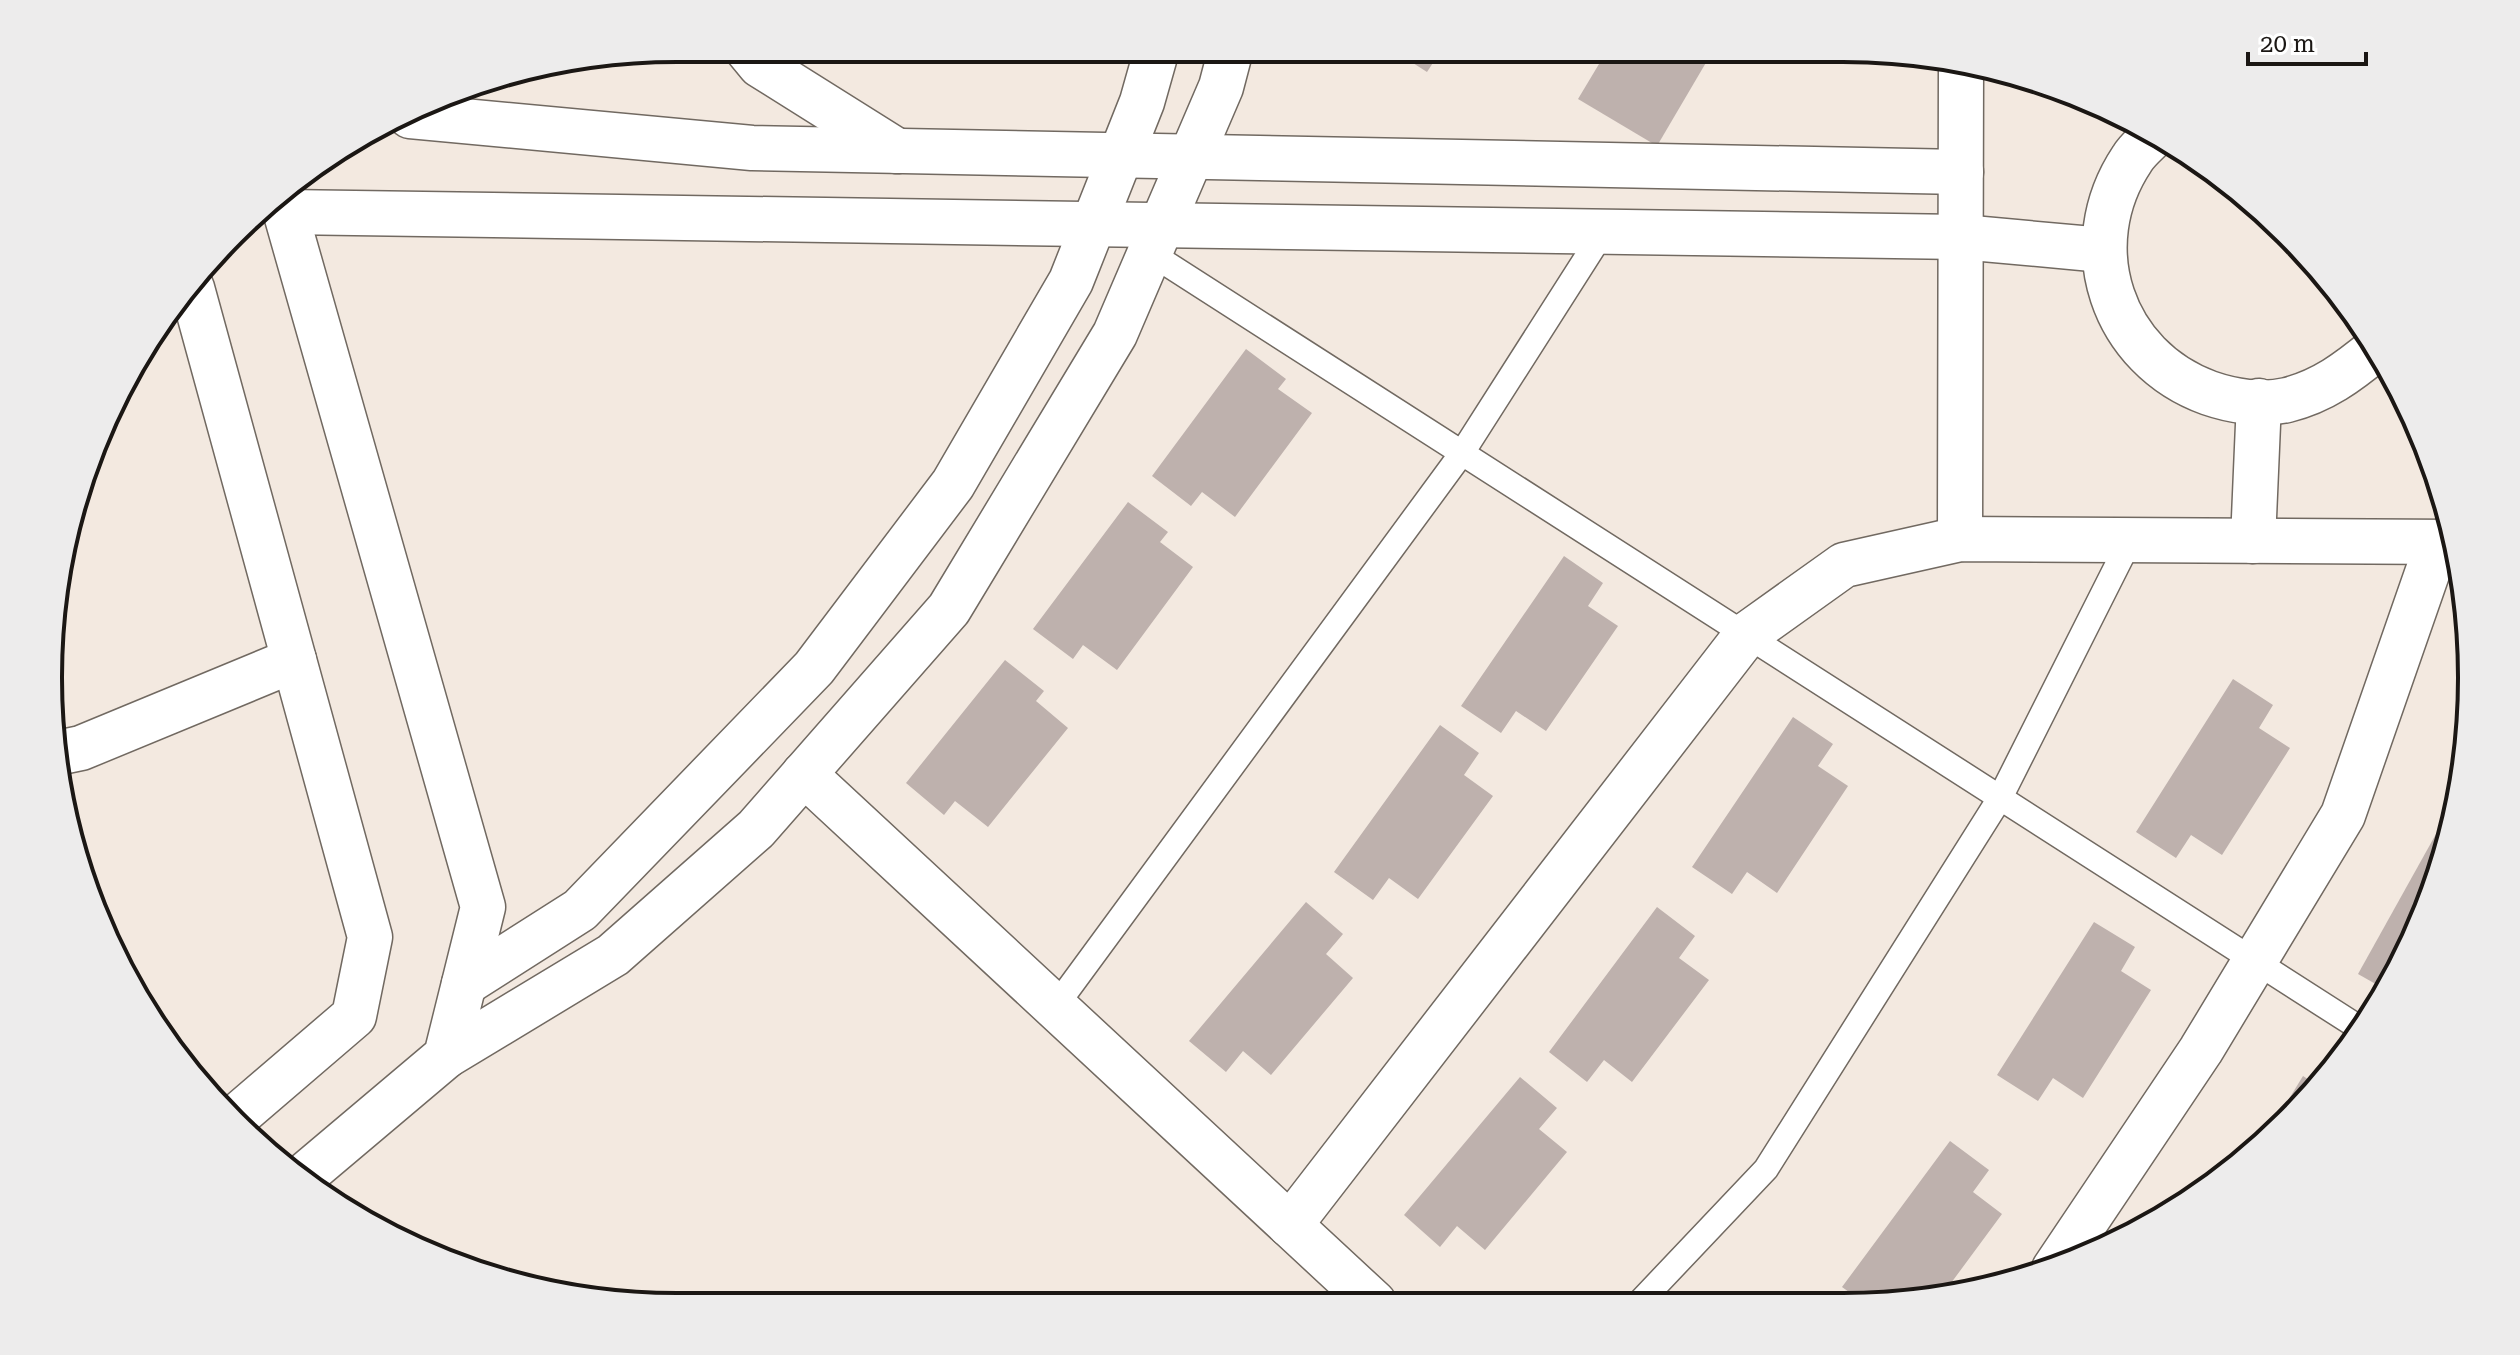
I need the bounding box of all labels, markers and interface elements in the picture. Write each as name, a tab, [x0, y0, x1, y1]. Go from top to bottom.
scale bar	[2248, 16, 2366, 66]
text: 20 m	[2260, 30, 2315, 58]

